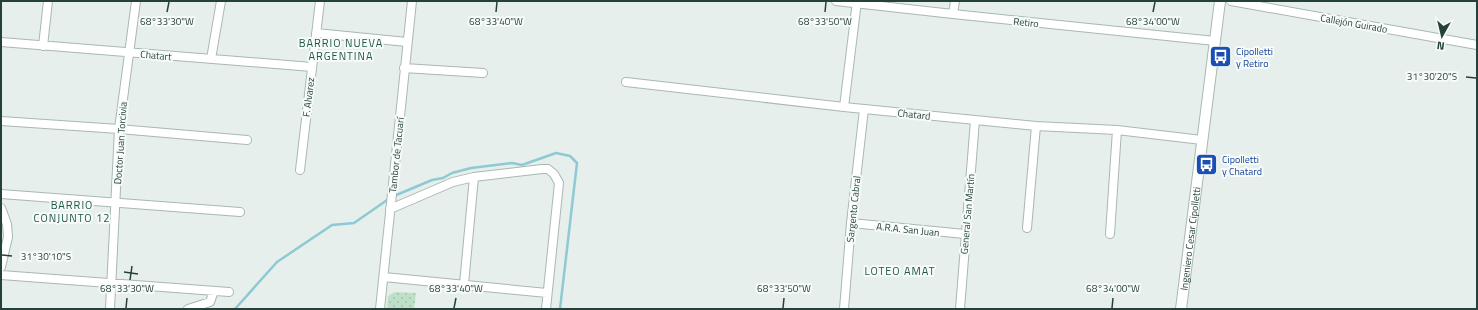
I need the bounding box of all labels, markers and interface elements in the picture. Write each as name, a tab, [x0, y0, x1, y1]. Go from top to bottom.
street label: Callejón Guirado	[1319, 10, 1389, 37]
text: 68°33'30"W	[140, 14, 194, 29]
text: 68°33'40"W	[469, 14, 523, 29]
text: 68°33'50"W	[798, 14, 852, 29]
street label: Retiro	[1013, 14, 1039, 31]
text: 68°34'00"W	[1126, 14, 1180, 29]
north arrow	[1422, 16, 1462, 56]
district label: BARRIO NUEVA ARGENTINA	[299, 35, 383, 64]
text: N	[1436, 37, 1445, 54]
bus stop icon: Cipolletti y Retiro	[1207, 44, 1233, 70]
place label: Cipolletti y Retiro	[1236, 44, 1273, 71]
street label: Chatart	[140, 47, 173, 64]
text: 31°30'20"S	[1407, 69, 1457, 84]
street label: F. Alvarez	[299, 76, 318, 118]
street label: Doctor Juan Torcivia	[110, 101, 131, 185]
street label: Chatard	[897, 105, 931, 124]
street label: Tambor de Tacuarí	[385, 116, 408, 194]
bus stop icon: Cipolletti y Chatard	[1193, 152, 1219, 178]
place label: Cipolletti y Chatard	[1222, 152, 1262, 179]
street label: General San Martín	[957, 173, 978, 255]
street label: Sargento Cabral	[843, 175, 864, 243]
street label: Ingeniero Cesar Cipolletti	[1176, 186, 1204, 291]
district label: BARRIO CONJUNTO 12	[34, 197, 110, 226]
street label: A.R.A. San Juan	[876, 219, 940, 240]
text: 31°30'10"S	[21, 249, 71, 264]
district label: LOTEO AMAT	[864, 263, 936, 279]
text: 68°33'30"W	[100, 281, 154, 296]
text: 68°33'40"W	[429, 281, 483, 296]
text: 68°33'50"W	[757, 281, 811, 296]
text: 68°34'00"W	[1086, 281, 1140, 296]

